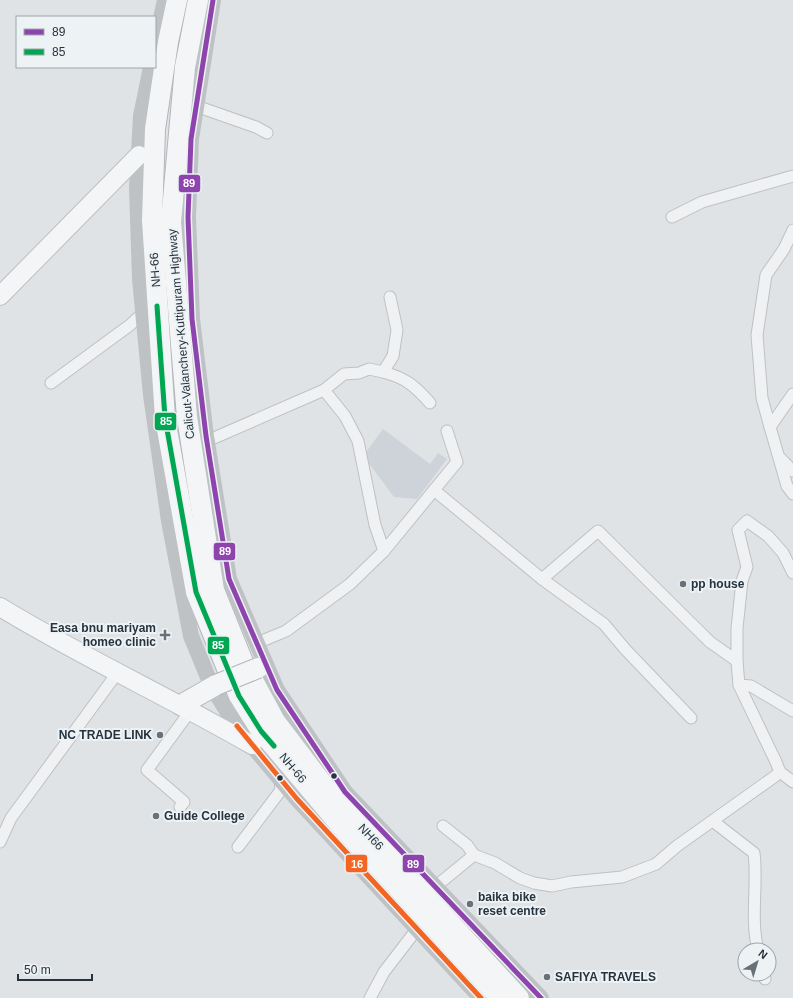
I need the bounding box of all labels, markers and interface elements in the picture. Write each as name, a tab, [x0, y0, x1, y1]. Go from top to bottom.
legend	[16, 16, 156, 68]
text: 89	[52, 25, 66, 39]
text: 85	[52, 45, 66, 59]
line badge: 89	[178, 174, 201, 193]
text: 89	[183, 177, 195, 189]
street label: Calicut-Valanchery-Kuttipuram Highway	[165, 228, 197, 440]
street label: NH-66	[147, 252, 163, 288]
line badge: 85	[154, 412, 177, 431]
text: 85	[160, 415, 172, 427]
line badge: 89	[213, 542, 236, 561]
text: 89	[219, 545, 231, 557]
place label: pp house	[691, 577, 745, 591]
marker: pp house	[678, 579, 688, 589]
place label: Easa bnu mariyam homeo clinic	[50, 621, 156, 649]
marker: Easa bnu mariyam homeo clinic	[159, 629, 171, 641]
line badge: 85	[207, 636, 230, 655]
text: 85	[212, 639, 224, 651]
place label: NC TRADE LINK	[59, 728, 152, 742]
marker: NC TRADE LINK	[155, 730, 165, 740]
street label: NH-66	[276, 750, 310, 786]
unlabelled marker	[329, 771, 339, 781]
unlabelled marker	[275, 773, 285, 783]
place label: Guide College	[164, 809, 245, 823]
marker: Guide College	[151, 811, 161, 821]
street label: NH66	[355, 821, 387, 853]
line badge: 16	[345, 854, 368, 873]
line badge: 89	[402, 854, 425, 873]
text: 16	[351, 858, 363, 870]
text: 89	[407, 858, 419, 870]
place label: baika bike reset centre	[478, 890, 546, 918]
marker: baika bike reset centre	[465, 899, 475, 909]
north arrow	[737, 942, 777, 982]
text: N	[756, 947, 770, 961]
scale bar	[18, 956, 92, 982]
text: 50 m	[24, 963, 51, 977]
place label: SAFIYA TRAVELS	[555, 970, 656, 984]
marker: SAFIYA TRAVELS	[542, 972, 552, 982]

